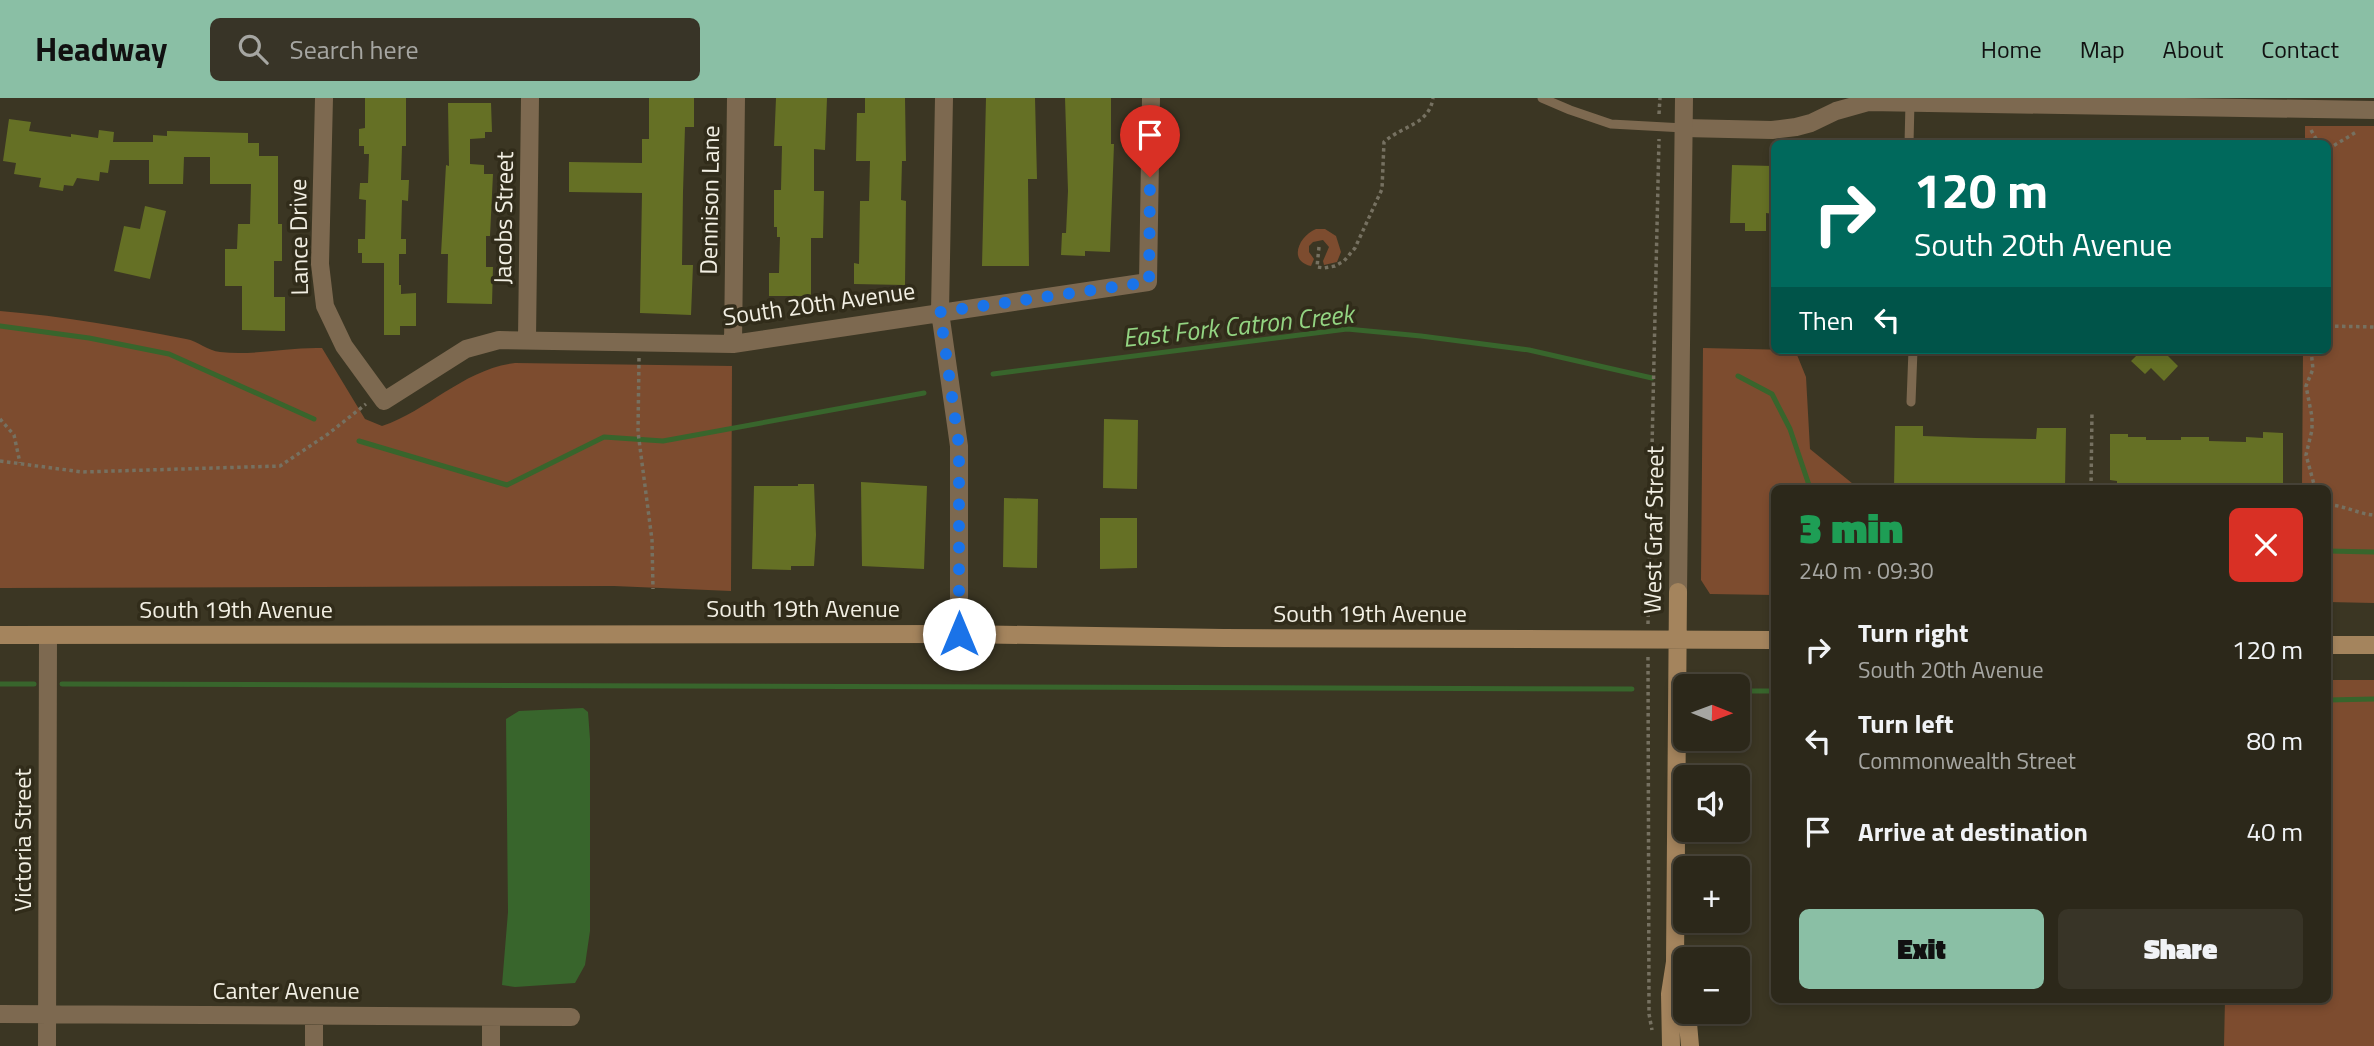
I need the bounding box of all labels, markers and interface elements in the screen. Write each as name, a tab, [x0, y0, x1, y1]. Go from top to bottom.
search box	[210, 18, 700, 81]
text: Headway	[35, 24, 168, 74]
icon: search	[234, 30, 272, 68]
text: Search here	[290, 30, 419, 69]
text: Home	[1981, 31, 2042, 67]
text: Map	[2080, 31, 2125, 67]
text: About	[2163, 31, 2223, 67]
text: Contact	[2261, 31, 2339, 67]
pin	[1120, 105, 1180, 177]
icon: arrive	[1131, 116, 1169, 154]
street label: Dennison Lane	[690, 125, 728, 275]
street label: Jacobs Street	[484, 151, 522, 285]
text: 120 m	[1914, 152, 2048, 227]
icon: right	[1799, 168, 1890, 259]
street label: Lance Drive	[279, 178, 317, 296]
text: South 20th Avenue	[1914, 220, 2172, 268]
street label: South 20th Avenue	[721, 272, 917, 334]
water label: East Fork Catron Creek	[1121, 294, 1359, 357]
text: Then	[1799, 301, 1854, 340]
icon: left	[1868, 301, 1906, 339]
street label: West Graf Street	[1634, 445, 1672, 614]
text: 3 min	[1799, 495, 1903, 559]
button: close	[2229, 508, 2303, 582]
text: 240 m · 09:30	[1799, 553, 1934, 588]
street label: South 19th Avenue	[706, 590, 900, 626]
street label: South 19th Avenue	[139, 591, 333, 627]
street label: South 19th Avenue	[1273, 595, 1467, 631]
position arrow	[922, 597, 996, 671]
text: Turn right	[1858, 613, 1969, 652]
text: 120 m	[2232, 630, 2303, 669]
icon: right	[1799, 631, 1837, 669]
text: South 20th Avenue	[1858, 652, 2044, 687]
north arrow	[1673, 674, 1750, 751]
map controls	[1673, 674, 1750, 1024]
text: Turn left	[1858, 704, 1953, 743]
text: 80 m	[2246, 721, 2303, 760]
icon: left	[1799, 722, 1837, 760]
text: Commonwealth Street	[1858, 743, 2076, 778]
button: sound	[1673, 765, 1750, 842]
street label: Victoria Street	[4, 768, 40, 912]
text: Arrive at destination	[1858, 812, 2088, 851]
text: 40 m	[2246, 812, 2303, 851]
icon: arrive	[1799, 813, 1837, 851]
button: +	[1673, 856, 1750, 933]
button: Exit	[1799, 909, 2044, 989]
button: Share	[2058, 909, 2303, 989]
button: −	[1673, 947, 1750, 1024]
street label: Canter Avenue	[212, 972, 360, 1008]

